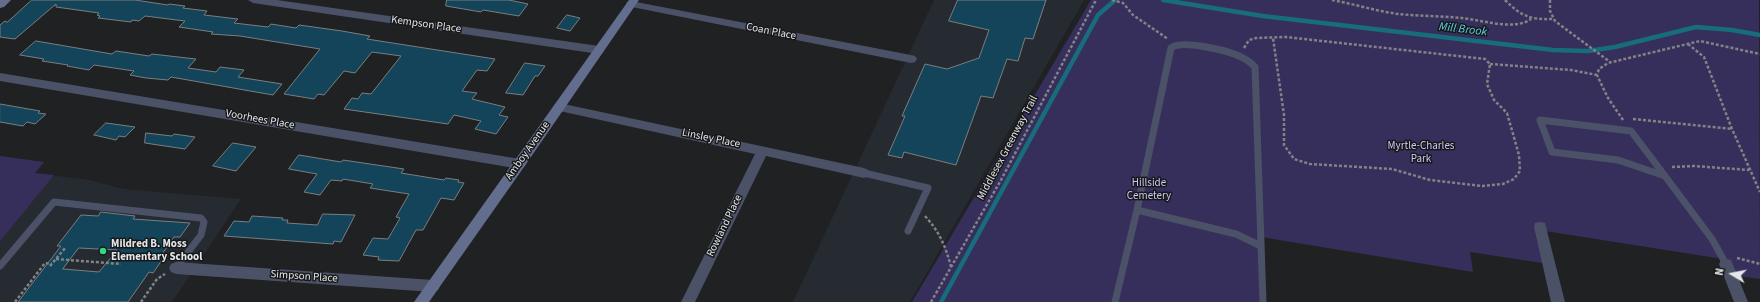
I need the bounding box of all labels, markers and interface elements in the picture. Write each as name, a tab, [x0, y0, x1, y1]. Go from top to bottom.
street label: Kempson Place	[390, 14, 462, 36]
water label: Mill Brook	[1438, 20, 1488, 40]
street label: Coan Place	[745, 21, 797, 43]
street label: Middlesex Greenway Trail	[975, 94, 1041, 202]
street label: Voorhees Place	[225, 107, 295, 133]
street label: Amboy Avenue	[503, 119, 553, 183]
street label: Linsley Place	[681, 126, 741, 152]
park label: Myrtle-Charles Park	[1388, 140, 1454, 166]
park label: Hillside Cemetery	[1127, 177, 1171, 203]
street label: Rowland Place	[704, 193, 746, 259]
place label: Mildred B. Moss Elementary School	[111, 238, 202, 264]
marker: Mildred B. Moss Elementary School	[98, 246, 108, 256]
north arrow	[1712, 254, 1752, 294]
text: N	[1712, 267, 1728, 277]
street label: Simpson Place	[270, 268, 338, 286]

